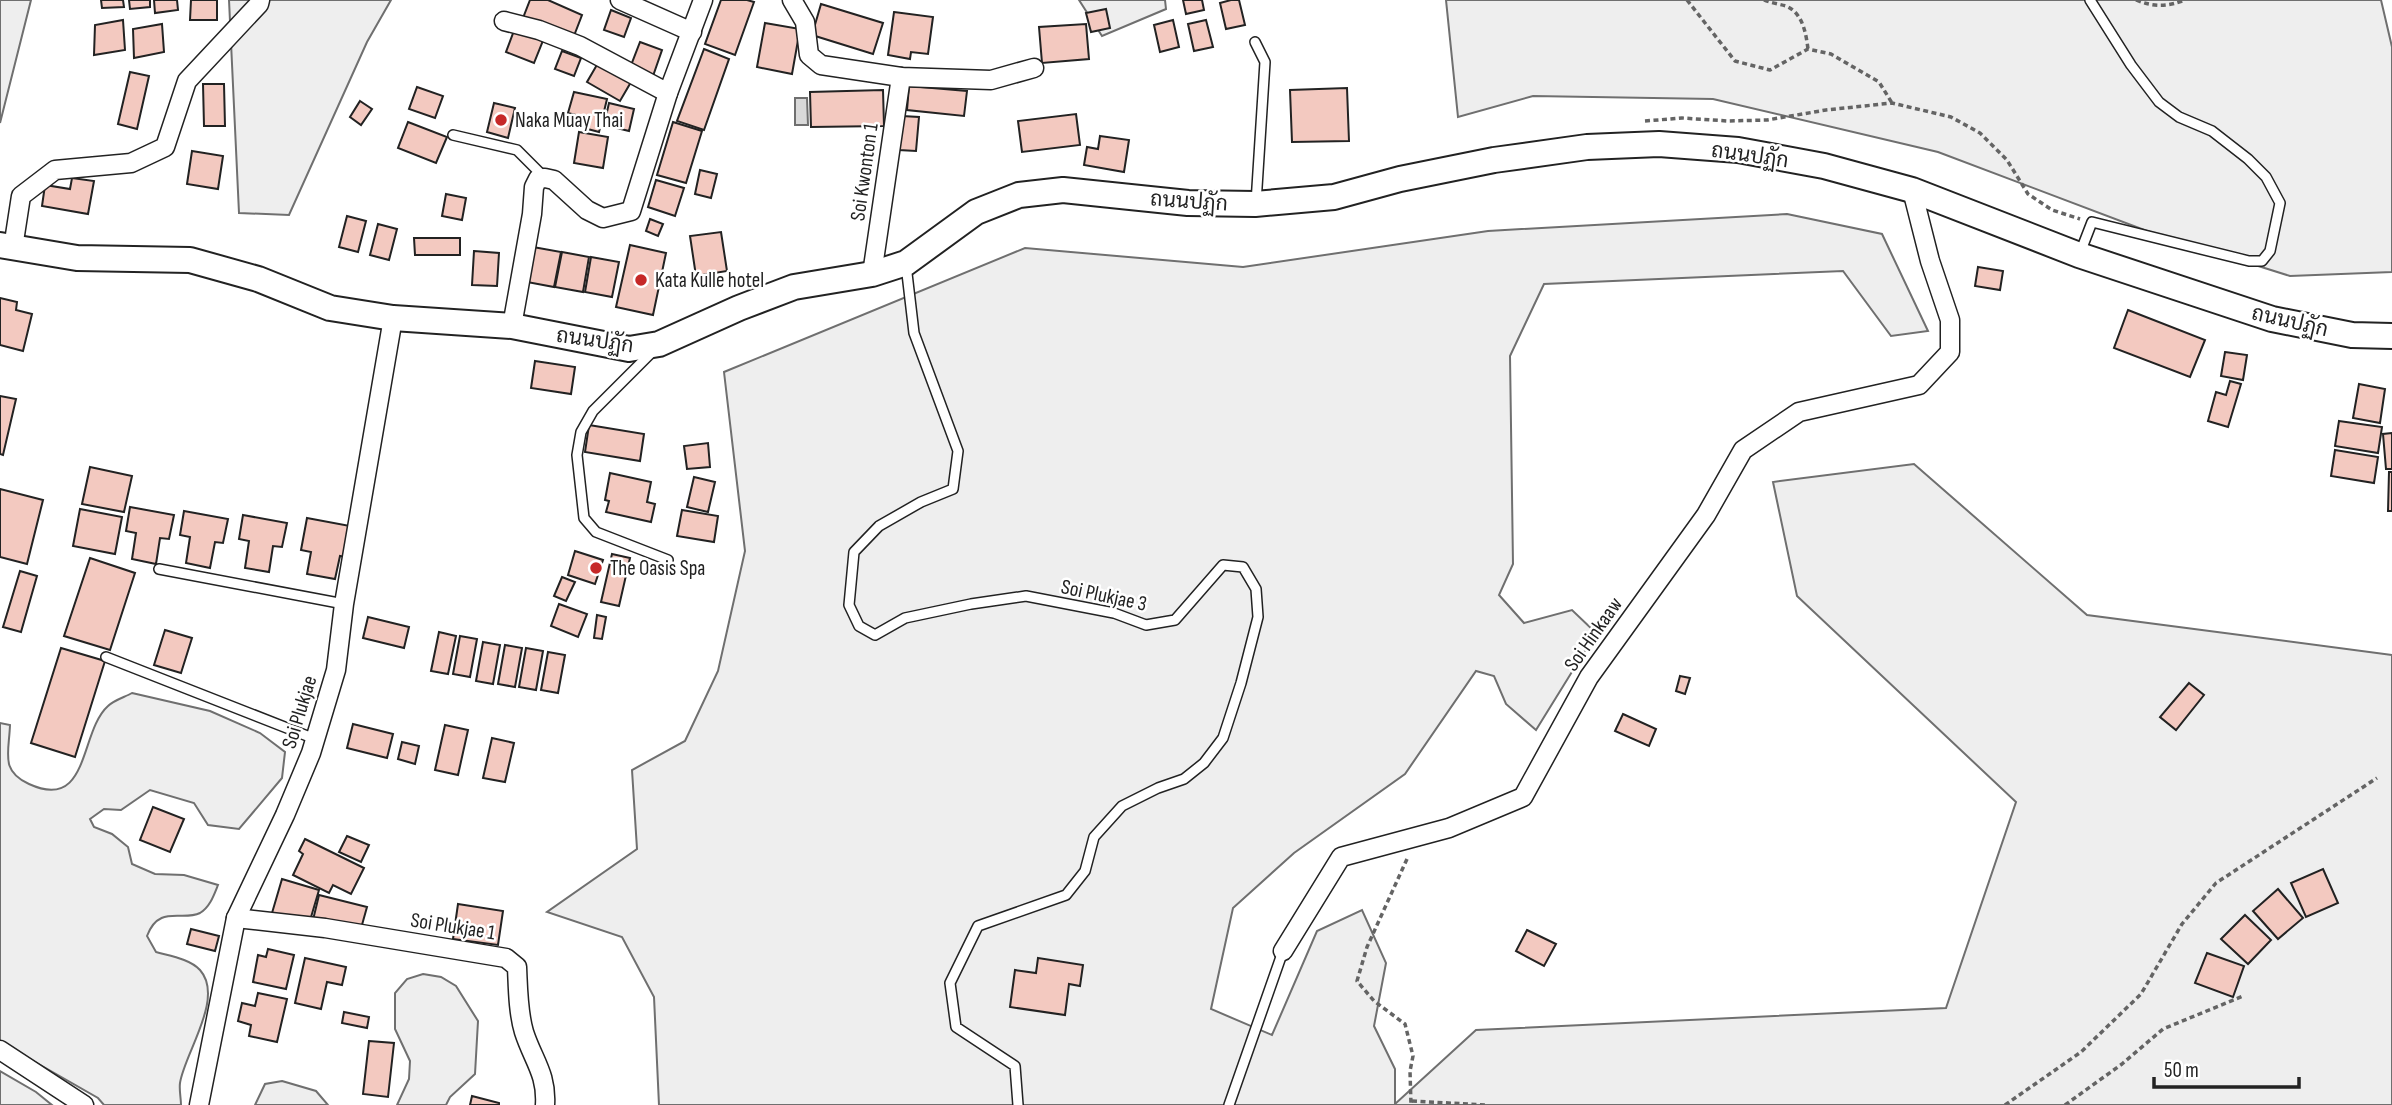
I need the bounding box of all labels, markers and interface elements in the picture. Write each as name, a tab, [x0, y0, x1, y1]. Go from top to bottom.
place label: Naka Muay Thai	[515, 108, 623, 133]
marker: Naka Muay Thai	[493, 112, 509, 128]
street label: Soi Kwonton 1	[845, 121, 884, 223]
street label: ถนนปฏัก	[1710, 138, 1790, 173]
street label: ถนนปฏัก	[1149, 186, 1229, 217]
place label: Kata Kulle hotel	[655, 268, 764, 293]
marker: Kata Kulle hotel	[633, 272, 649, 288]
street label: ถนนปฏัก	[2249, 301, 2331, 342]
street label: ถนนปฏัก	[555, 323, 635, 358]
place label: The Oasis Spa	[610, 556, 705, 581]
marker: The Oasis Spa	[588, 560, 604, 576]
street label: Soi Plukjae 3	[1059, 574, 1149, 617]
street label: Soi Hinkaaw	[1559, 592, 1628, 676]
street label: Soi Plukjae	[277, 673, 322, 752]
street label: Soi Plukjae 1	[409, 907, 498, 946]
scale bar	[2154, 1046, 2299, 1090]
text: 50 m	[2164, 1058, 2199, 1083]

